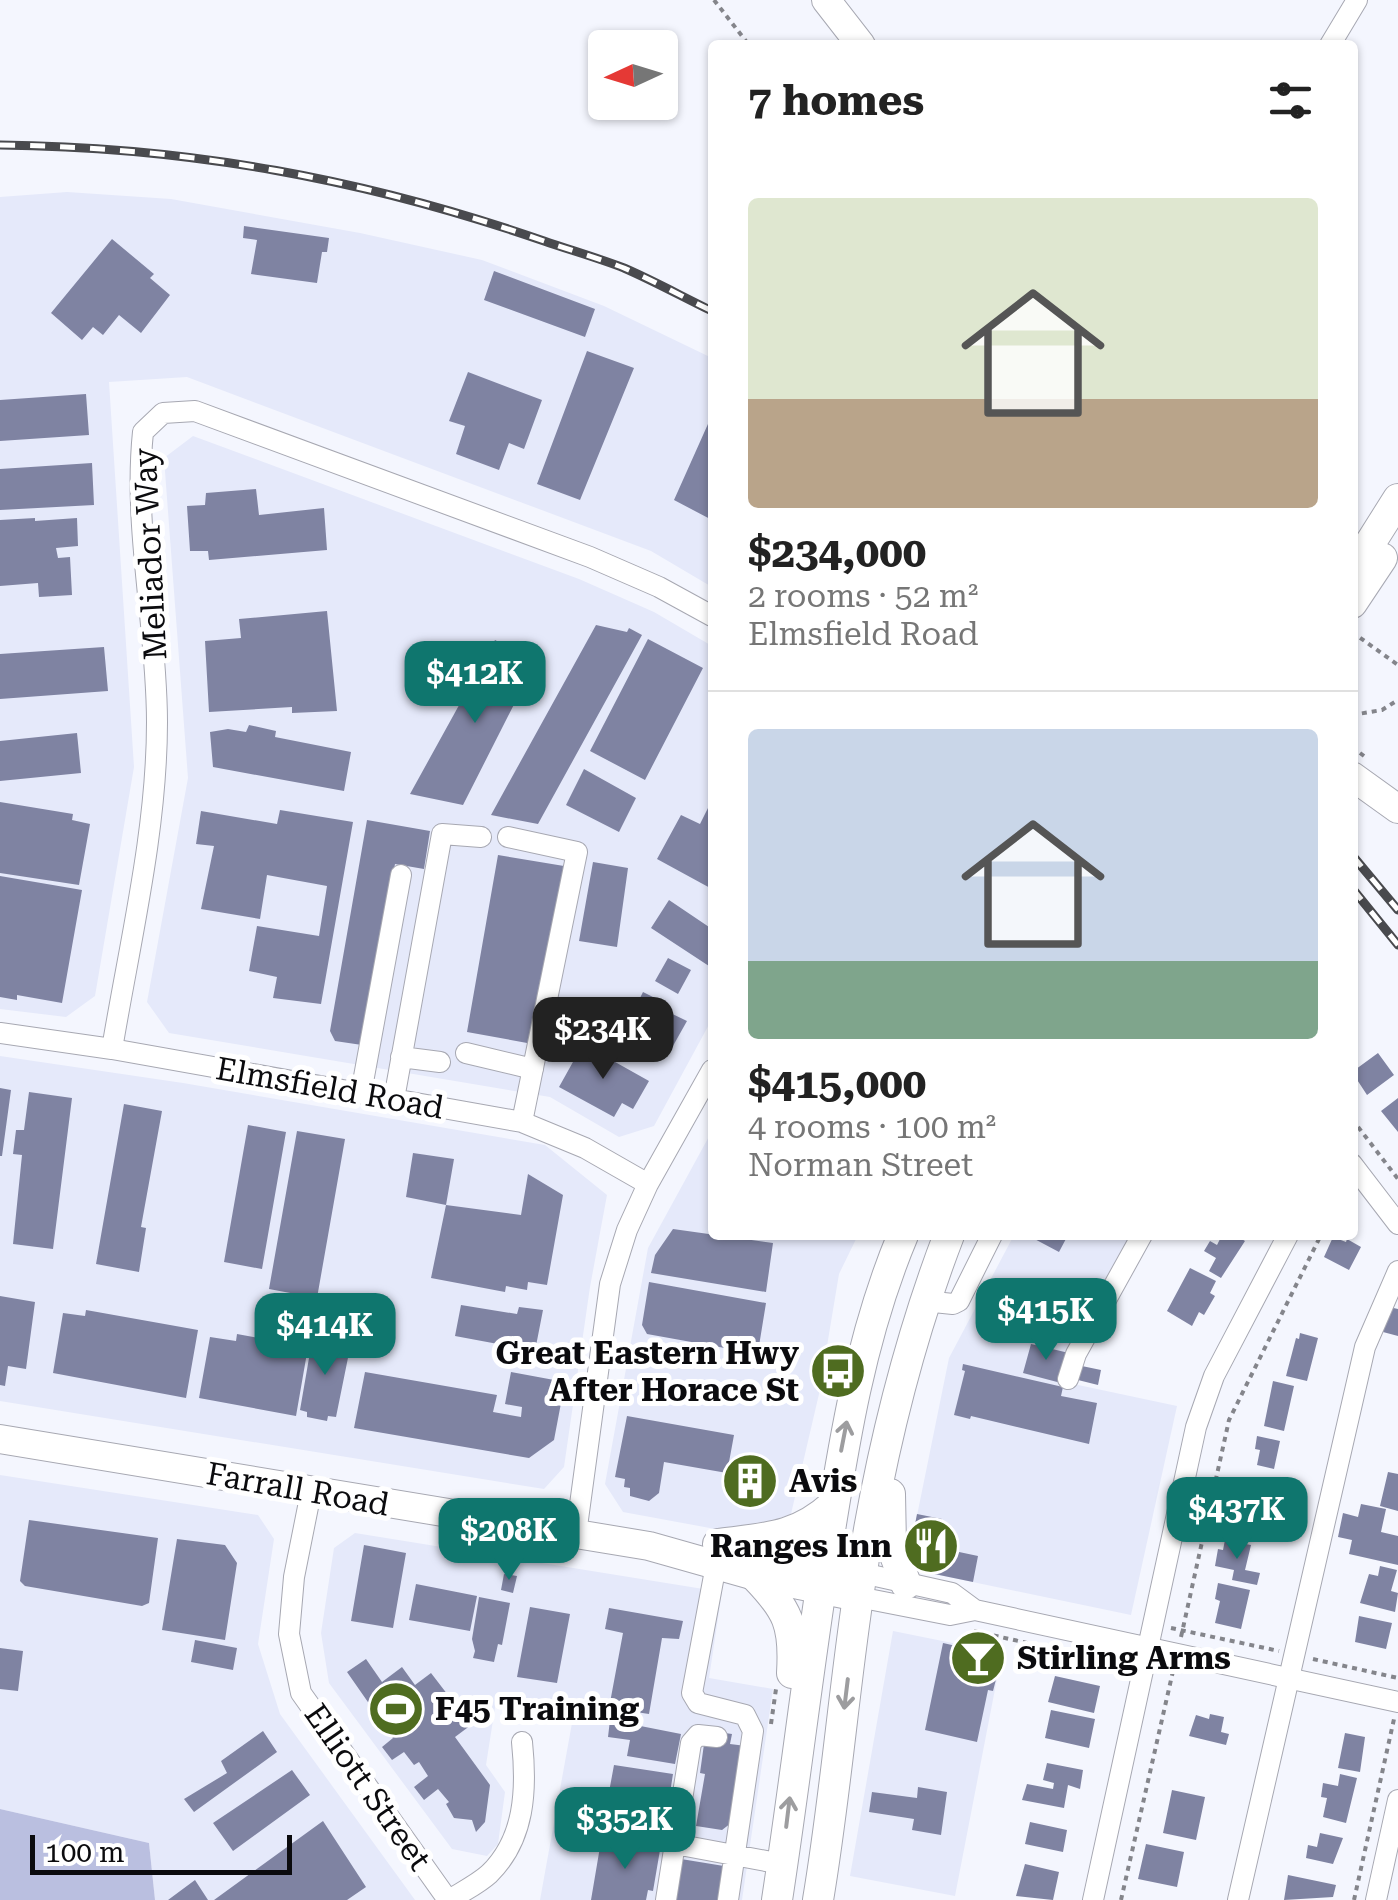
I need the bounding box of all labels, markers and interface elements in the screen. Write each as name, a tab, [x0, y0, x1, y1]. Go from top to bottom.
north arrow	[588, 30, 678, 120]
map controls	[588, 30, 678, 120]
icon: filters	[1263, 73, 1318, 128]
text: 7 homes	[748, 76, 924, 125]
icon: home	[943, 263, 1123, 443]
street label: Meliador Way	[125, 447, 175, 661]
text: $234,000	[748, 528, 926, 577]
text: 2 rooms · 52 m²	[748, 577, 978, 615]
text: Elmsfield Road	[748, 615, 978, 653]
pin: $412K	[405, 641, 545, 726]
text: $412K	[427, 654, 523, 692]
icon: home	[943, 794, 1123, 974]
pin: $234K	[533, 997, 673, 1082]
text: $234K	[555, 1010, 651, 1048]
street label: Elmsfield Road	[213, 1049, 447, 1127]
text: $415,000	[748, 1059, 926, 1108]
text: 4 rooms · 100 m²	[748, 1108, 996, 1146]
text: Norman Street	[748, 1146, 973, 1184]
pin: $415K	[976, 1278, 1116, 1363]
text: $415K	[998, 1291, 1094, 1329]
pin: $414K	[255, 1293, 395, 1378]
text: $414K	[277, 1306, 373, 1344]
place label: Great Eastern Hwy After Horace St	[496, 1334, 800, 1409]
bus stop icon: Great Eastern Hwy After Horace St	[808, 1341, 868, 1401]
one-way arrow	[836, 1420, 855, 1452]
building icon: Avis	[720, 1451, 780, 1511]
street label: Farrall Road	[204, 1454, 392, 1524]
place label: Avis	[789, 1462, 857, 1500]
pin: $437K	[1167, 1477, 1307, 1562]
text: $437K	[1189, 1490, 1285, 1528]
pin: $208K	[439, 1498, 579, 1583]
text: $208K	[461, 1511, 557, 1549]
restaurant icon: Ranges Inn	[901, 1516, 961, 1576]
place label: Ranges Inn	[710, 1527, 892, 1565]
bar icon: Stirling Arms	[948, 1628, 1008, 1688]
place label: Stirling Arms	[1017, 1639, 1231, 1677]
one-way arrow	[836, 1677, 855, 1710]
sports icon: F45 Training	[366, 1679, 426, 1739]
place label: F45 Training	[435, 1690, 639, 1728]
street label: Elliott Street	[297, 1697, 439, 1877]
pin: $352K	[555, 1787, 695, 1872]
one-way arrow	[779, 1797, 798, 1829]
text: $352K	[577, 1800, 673, 1838]
scale bar	[30, 1830, 292, 1874]
text: 100 m	[45, 1836, 125, 1869]

